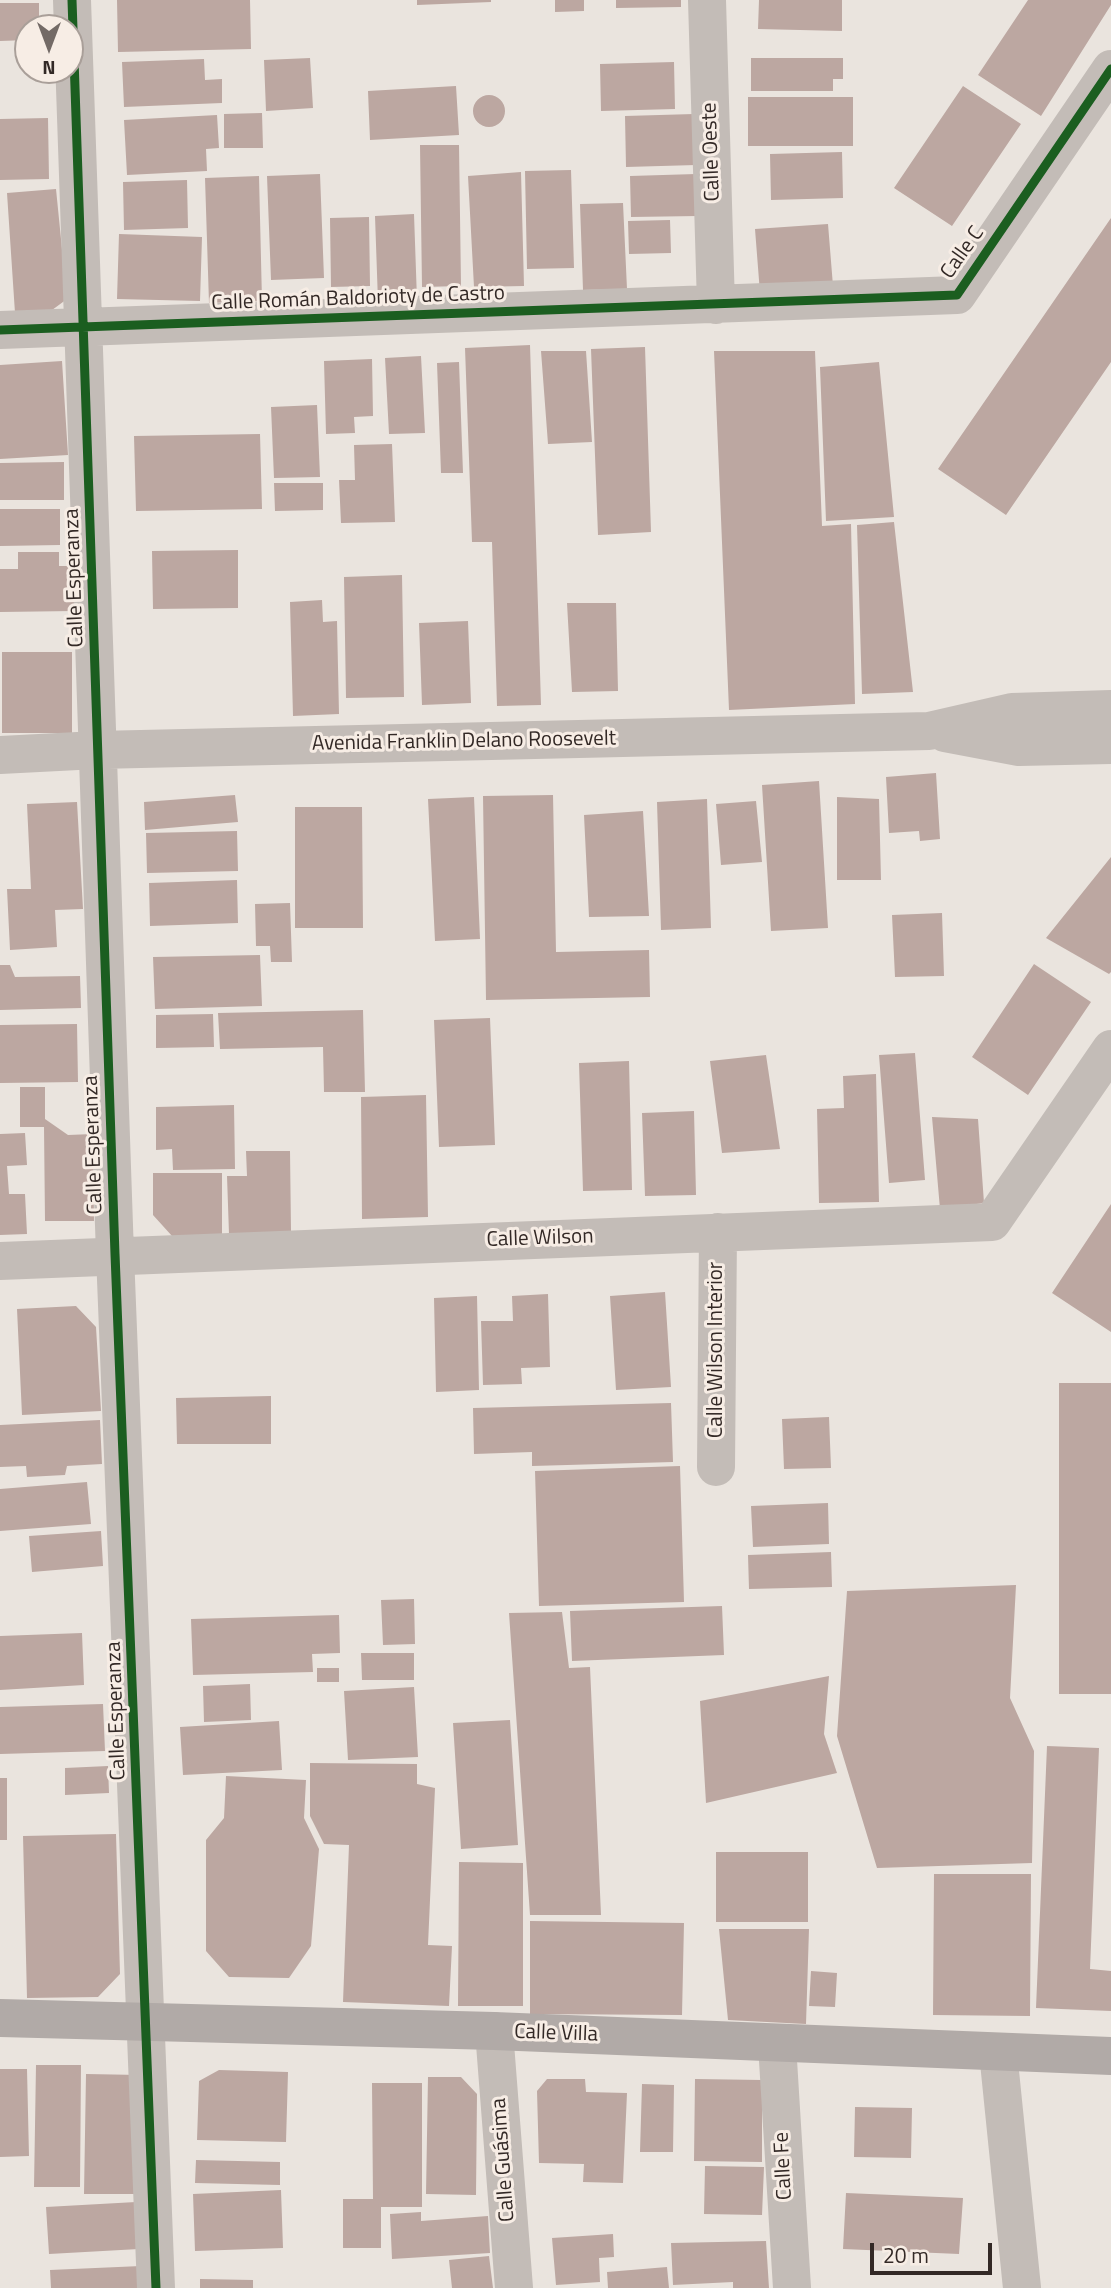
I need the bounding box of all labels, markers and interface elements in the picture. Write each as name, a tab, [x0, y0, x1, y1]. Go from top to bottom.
north arrow	[14, 14, 84, 84]
text: N	[42, 54, 56, 83]
street label: Calle Oeste	[698, 102, 726, 202]
street label: Calle C	[936, 222, 990, 284]
street label: Calle Román Baldorioty de Castro	[211, 281, 505, 317]
street label: Calle Esperanza	[60, 508, 90, 648]
street label: Avenida Franklin Delano Roosevelt	[312, 727, 616, 757]
street label: Calle Esperanza	[79, 1075, 109, 1215]
street label: Calle Wilson	[486, 1225, 594, 1253]
street label: Calle Wilson Interior	[704, 1262, 730, 1438]
street label: Calle Esperanza	[102, 1641, 132, 1781]
street label: Calle Villa	[514, 2020, 598, 2048]
street label: Calle Guásima	[487, 2097, 521, 2223]
street label: Calle Fe	[770, 2131, 798, 2201]
scale bar	[873, 2228, 996, 2272]
text: 20 m	[883, 2239, 929, 2271]

